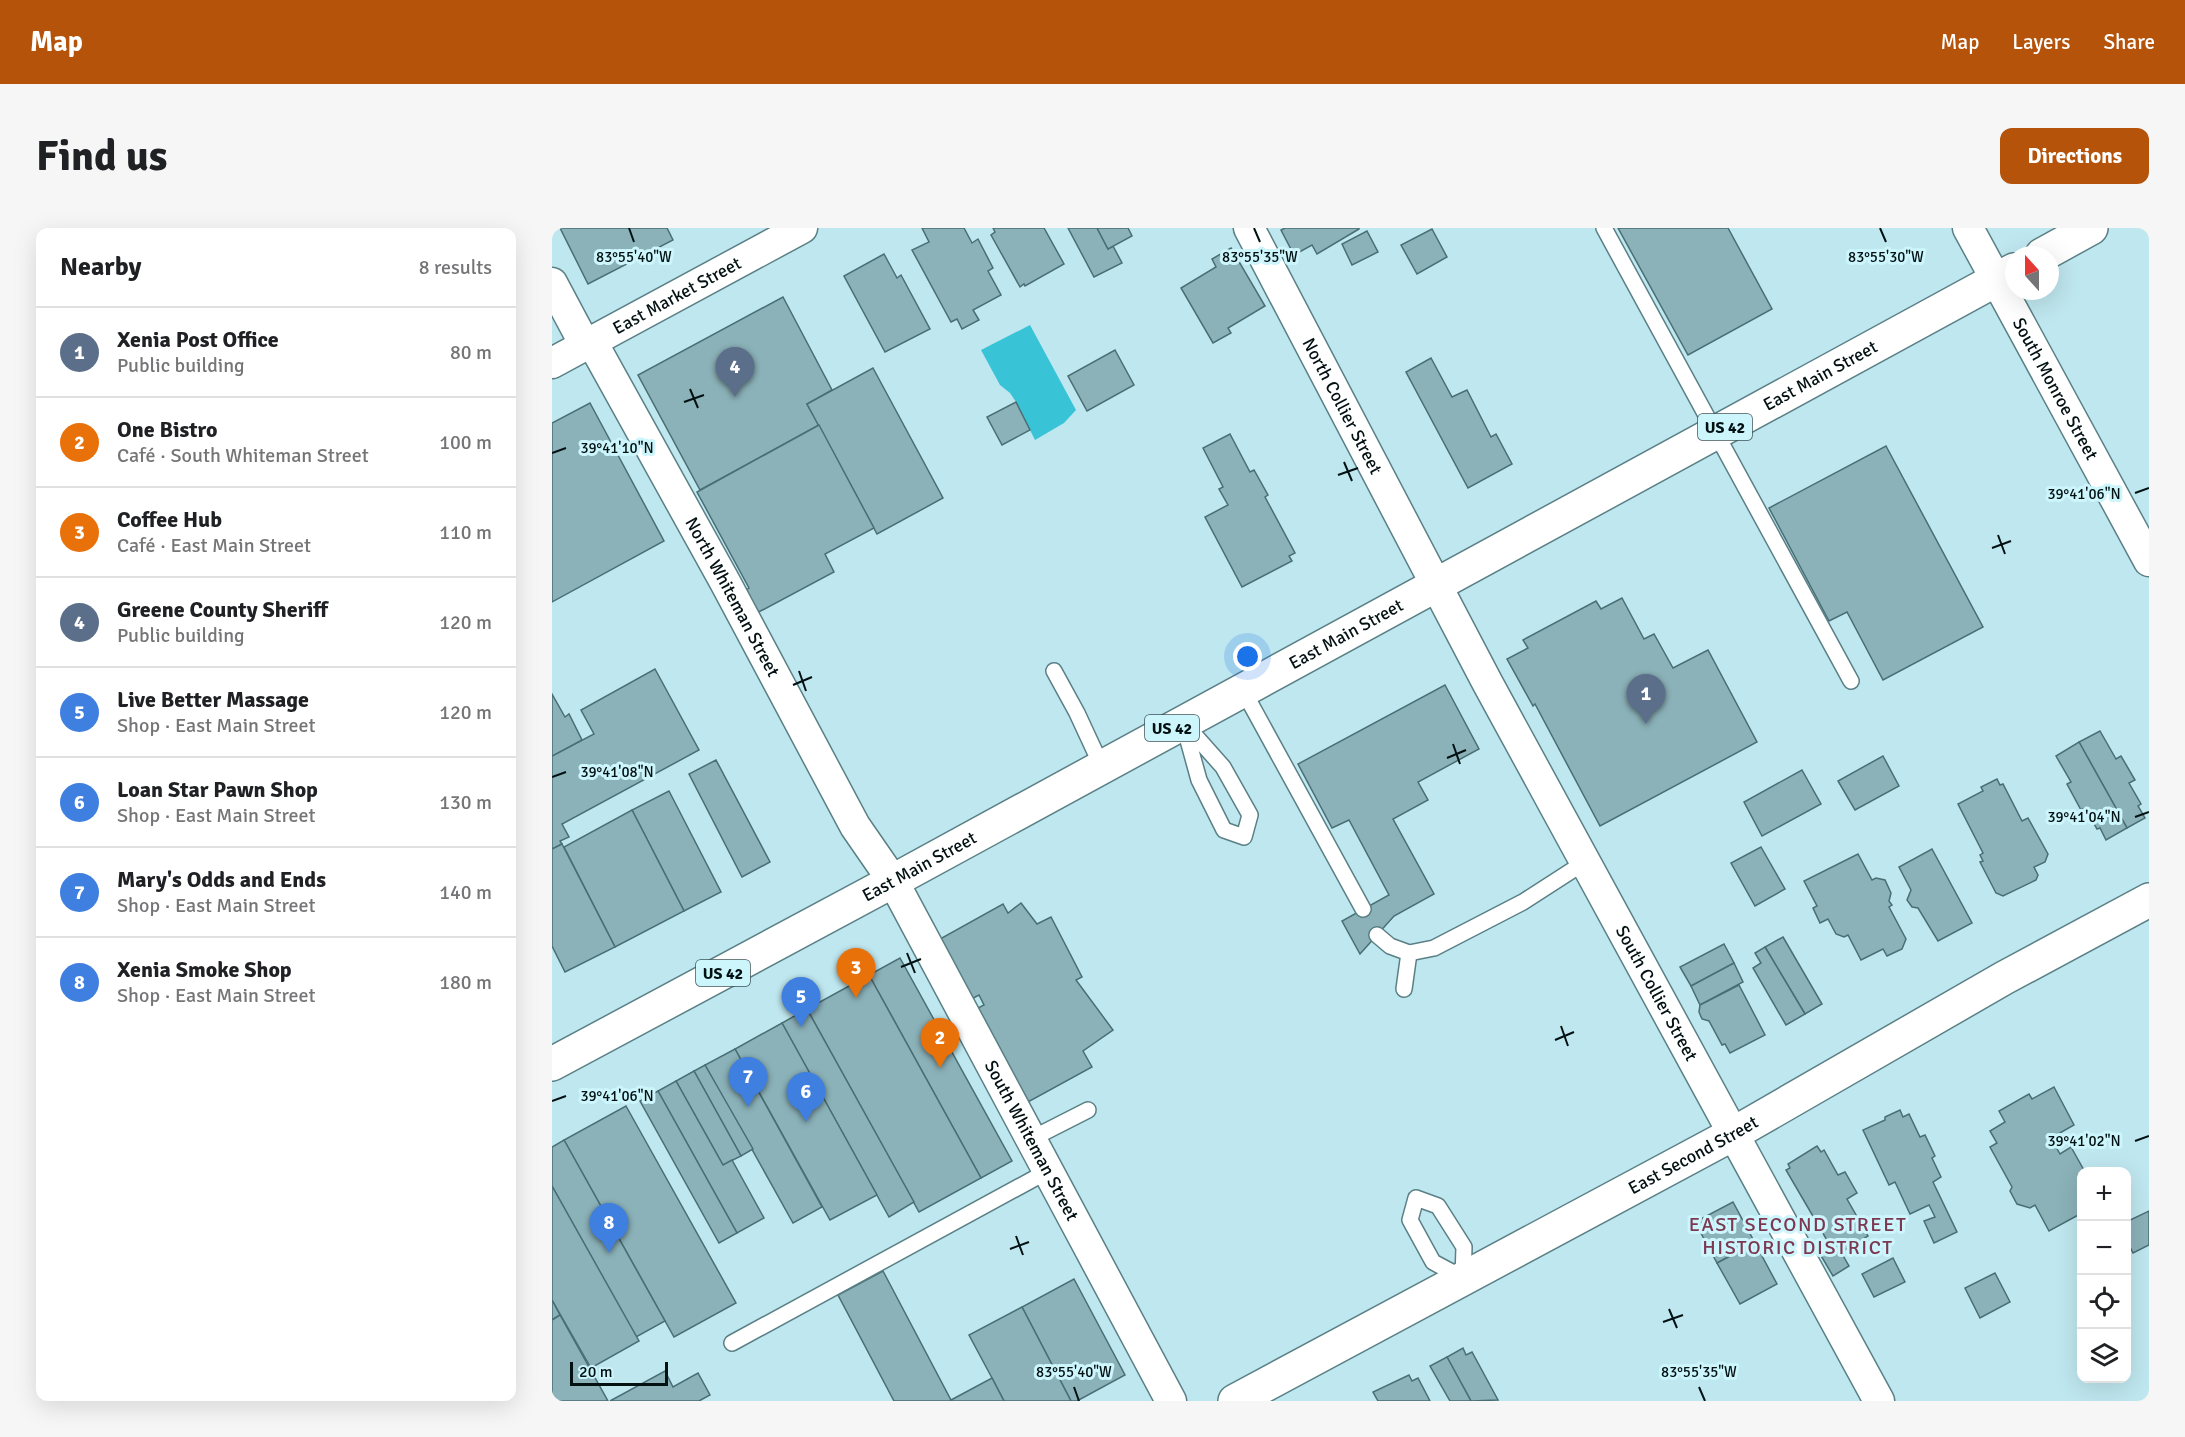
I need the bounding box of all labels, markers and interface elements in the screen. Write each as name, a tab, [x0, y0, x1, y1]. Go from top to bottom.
text: Map	[30, 25, 83, 59]
text: Map	[1941, 29, 1979, 55]
text: Layers	[2012, 29, 2070, 55]
text: Share	[2103, 29, 2155, 55]
button: Directions	[2000, 128, 2149, 184]
text: Find us	[36, 131, 167, 182]
north arrow	[2005, 246, 2059, 300]
text: 83°55'40"W	[596, 248, 672, 266]
text: 83°55'35"W	[1222, 248, 1298, 266]
text: 83°55'30"W	[1848, 248, 1924, 266]
text: Nearby	[60, 251, 141, 283]
street label: East Market Street	[609, 252, 745, 339]
text: 8 results	[419, 255, 492, 280]
street label: South Monroe Street	[2008, 314, 2103, 464]
text: Xenia Post Office	[117, 326, 279, 353]
street label: North Collier Street	[1298, 334, 1387, 478]
street label: East Main Street	[1759, 336, 1881, 416]
text: 1	[74, 340, 85, 365]
text: 80 m	[450, 340, 492, 365]
pin: 4	[716, 348, 754, 397]
text: Public building	[117, 353, 245, 378]
road number: US 42	[1698, 414, 1752, 440]
text: One Bistro	[117, 416, 217, 443]
text: 2	[74, 430, 85, 455]
text: 100 m	[439, 430, 492, 455]
text: 39°41'10"N	[580, 439, 654, 457]
text: Café · South Whiteman Street	[117, 443, 369, 468]
text: 39°41'06"N	[2047, 485, 2121, 503]
text: Coffee Hub	[117, 506, 222, 533]
street label: North Whiteman Street	[680, 513, 784, 680]
text: 3	[74, 520, 85, 545]
text: 110 m	[439, 520, 492, 545]
text: Café · East Main Street	[117, 533, 311, 558]
street label: East Main Street	[1285, 594, 1407, 674]
text: Greene County Sheriff	[117, 596, 328, 623]
text: 4	[74, 610, 85, 635]
text: 120 m	[439, 610, 492, 635]
text: Public building	[117, 623, 245, 648]
your location	[1233, 642, 1262, 671]
pin: 1	[1626, 674, 1666, 724]
text: Live Better Massage	[117, 686, 309, 713]
text: 5	[74, 700, 85, 725]
text: 120 m	[439, 700, 492, 725]
text: Shop · East Main Street	[117, 713, 316, 738]
road number: US 42	[1145, 715, 1199, 741]
text: 39°41'08"N	[580, 763, 654, 781]
text: Loan Star Pawn Shop	[117, 776, 318, 803]
text: 6	[74, 790, 85, 815]
text: 130 m	[439, 790, 492, 815]
text: Shop · East Main Street	[117, 803, 316, 828]
text: 39°41'04"N	[2047, 808, 2121, 826]
street label: East Main Street	[858, 827, 980, 906]
text: Mary's Odds and Ends	[117, 866, 326, 893]
text: 7	[74, 880, 85, 905]
text: 140 m	[439, 880, 492, 905]
text: Shop · East Main Street	[117, 893, 316, 918]
street label: South Collier Street	[1611, 922, 1702, 1065]
pin: 3	[836, 948, 876, 998]
text: Xenia Smoke Shop	[117, 956, 292, 983]
road number: US 42	[696, 960, 750, 986]
text: 8	[74, 970, 85, 995]
text: 180 m	[439, 970, 492, 995]
pin: 5	[782, 978, 820, 1027]
text: Shop · East Main Street	[117, 983, 316, 1008]
pin: 2	[920, 1018, 960, 1068]
street label: South Whiteman Street	[980, 1057, 1084, 1224]
pin: 7	[728, 1058, 768, 1107]
pin: 6	[786, 1072, 826, 1122]
text: 39°41'06"N	[580, 1087, 654, 1105]
street label: East Second Street	[1624, 1111, 1762, 1199]
text: 39°41'02"N	[2047, 1132, 2121, 1150]
map controls	[2077, 1167, 2131, 1383]
button: +	[2077, 1167, 2131, 1221]
pin: 8	[590, 1204, 628, 1253]
district label: EAST SECOND STREET HISTORIC DISTRICT	[1689, 1212, 1907, 1260]
button: −	[2077, 1221, 2131, 1275]
button: locate	[2077, 1275, 2131, 1329]
button: layers	[2077, 1329, 2131, 1383]
scale bar	[570, 1359, 668, 1386]
text: 20 m	[579, 1362, 613, 1382]
text: 83°55'40"W	[1036, 1363, 1112, 1381]
text: 83°55'35"W	[1661, 1363, 1737, 1381]

